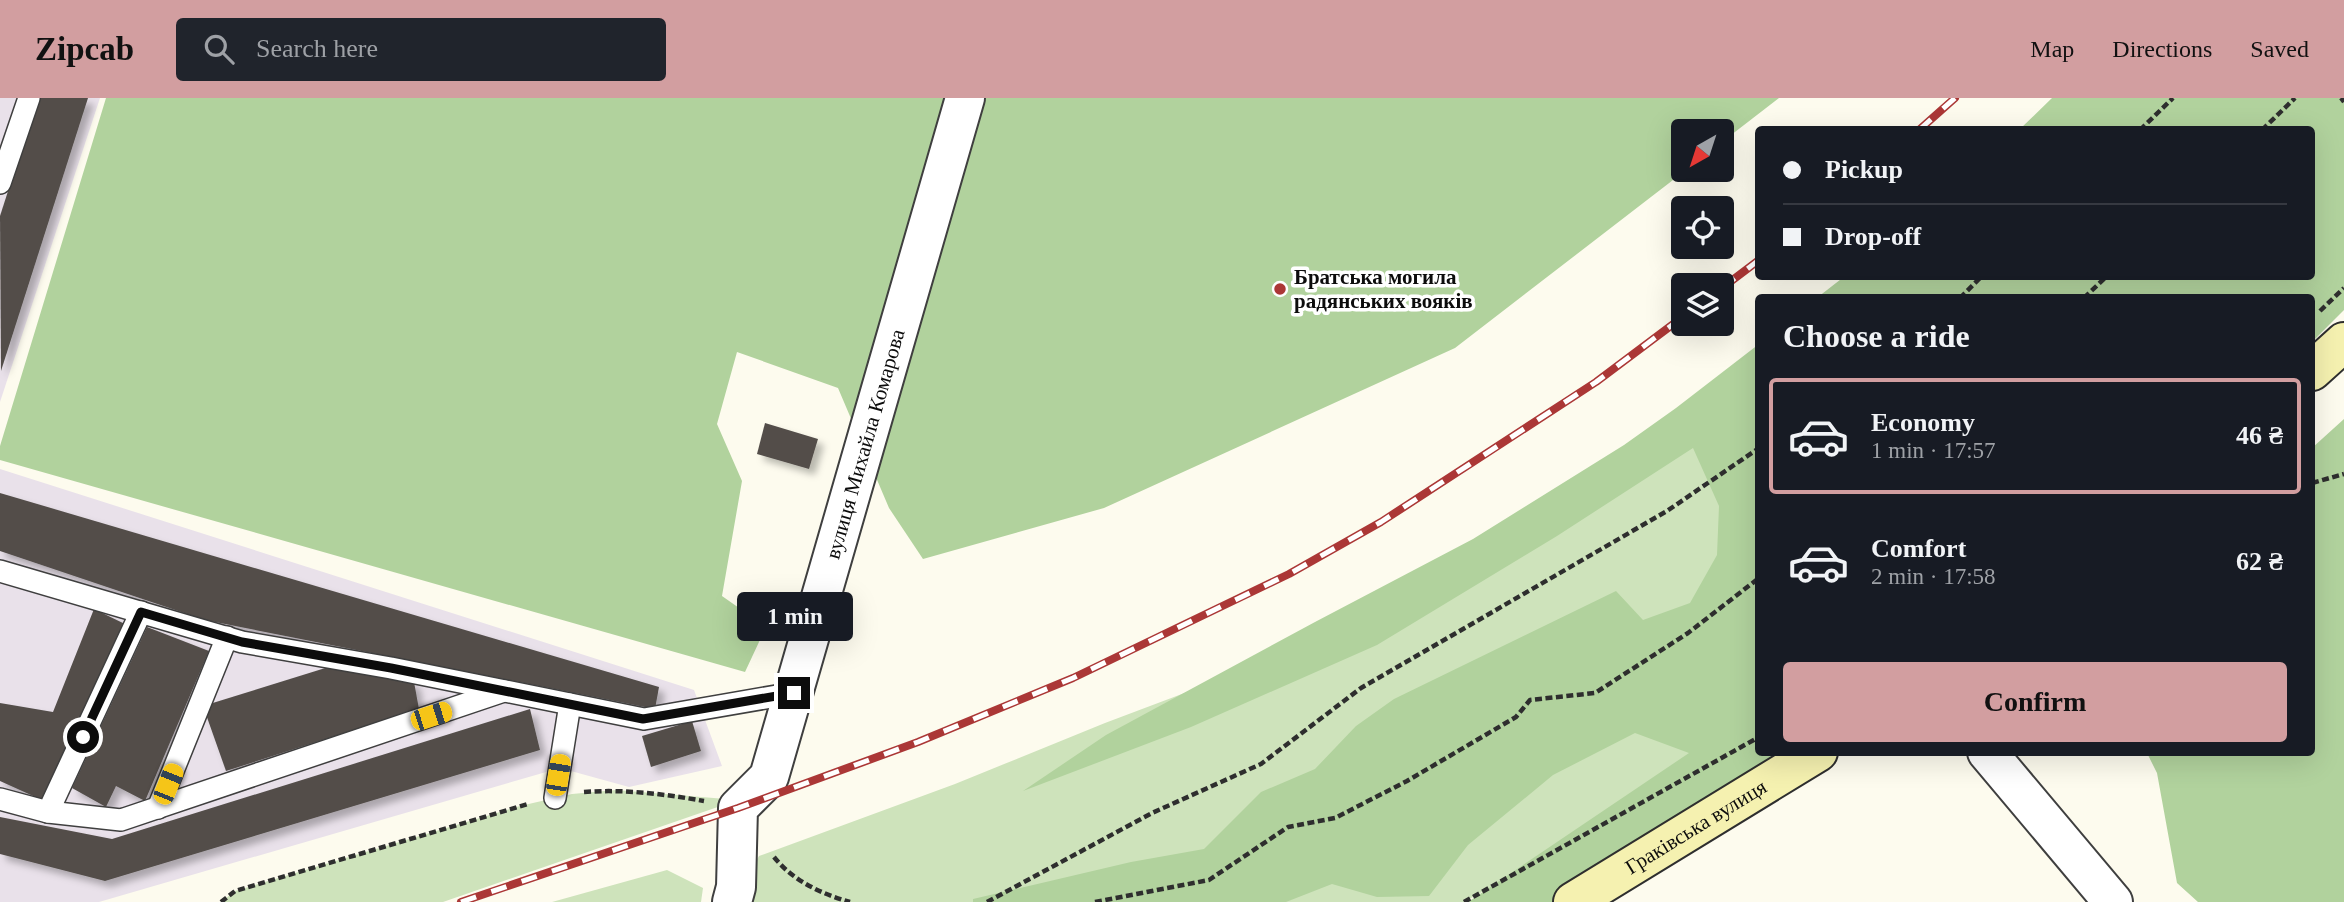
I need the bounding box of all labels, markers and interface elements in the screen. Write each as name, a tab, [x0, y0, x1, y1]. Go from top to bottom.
search box	[176, 18, 666, 81]
icon: search	[200, 30, 238, 68]
text: Zipcab	[35, 31, 134, 67]
text: Search here	[256, 34, 378, 63]
text: Map	[2030, 36, 2074, 62]
text: Directions	[2112, 36, 2212, 62]
text: Saved	[2250, 36, 2309, 62]
north arrow	[1671, 119, 1734, 182]
map controls	[1671, 119, 1734, 336]
text: Pickup	[1825, 155, 1903, 184]
button: locate	[1671, 196, 1734, 259]
text: Drop-off	[1825, 222, 1921, 251]
place label: Братська могила радянських вояків	[1294, 265, 1473, 313]
button: layers	[1671, 273, 1734, 336]
marker: Братська могила радянських вояків	[1272, 281, 1288, 297]
text: Choose a ride	[1783, 318, 1970, 354]
street label: вулиця Михайла Комарова	[821, 326, 910, 562]
icon: car	[1787, 405, 1850, 468]
text: Economy	[1871, 408, 1975, 437]
text: 46 ₴	[2236, 421, 2283, 450]
text: 1 min · 17:57	[1871, 438, 1996, 463]
icon: car	[1787, 531, 1850, 594]
text: Comfort	[1871, 534, 1966, 563]
text: 62 ₴	[2236, 547, 2283, 576]
text: 2 min · 17:58	[1871, 564, 1996, 589]
callout: 1 min	[736, 592, 852, 640]
text: 1 min	[767, 604, 823, 629]
button: Confirm	[1783, 662, 2287, 742]
route end	[778, 677, 810, 709]
car	[408, 700, 455, 732]
route start	[67, 721, 99, 753]
car	[545, 753, 572, 797]
car	[151, 761, 186, 807]
street label: Граківська вулиця	[1621, 774, 1771, 879]

